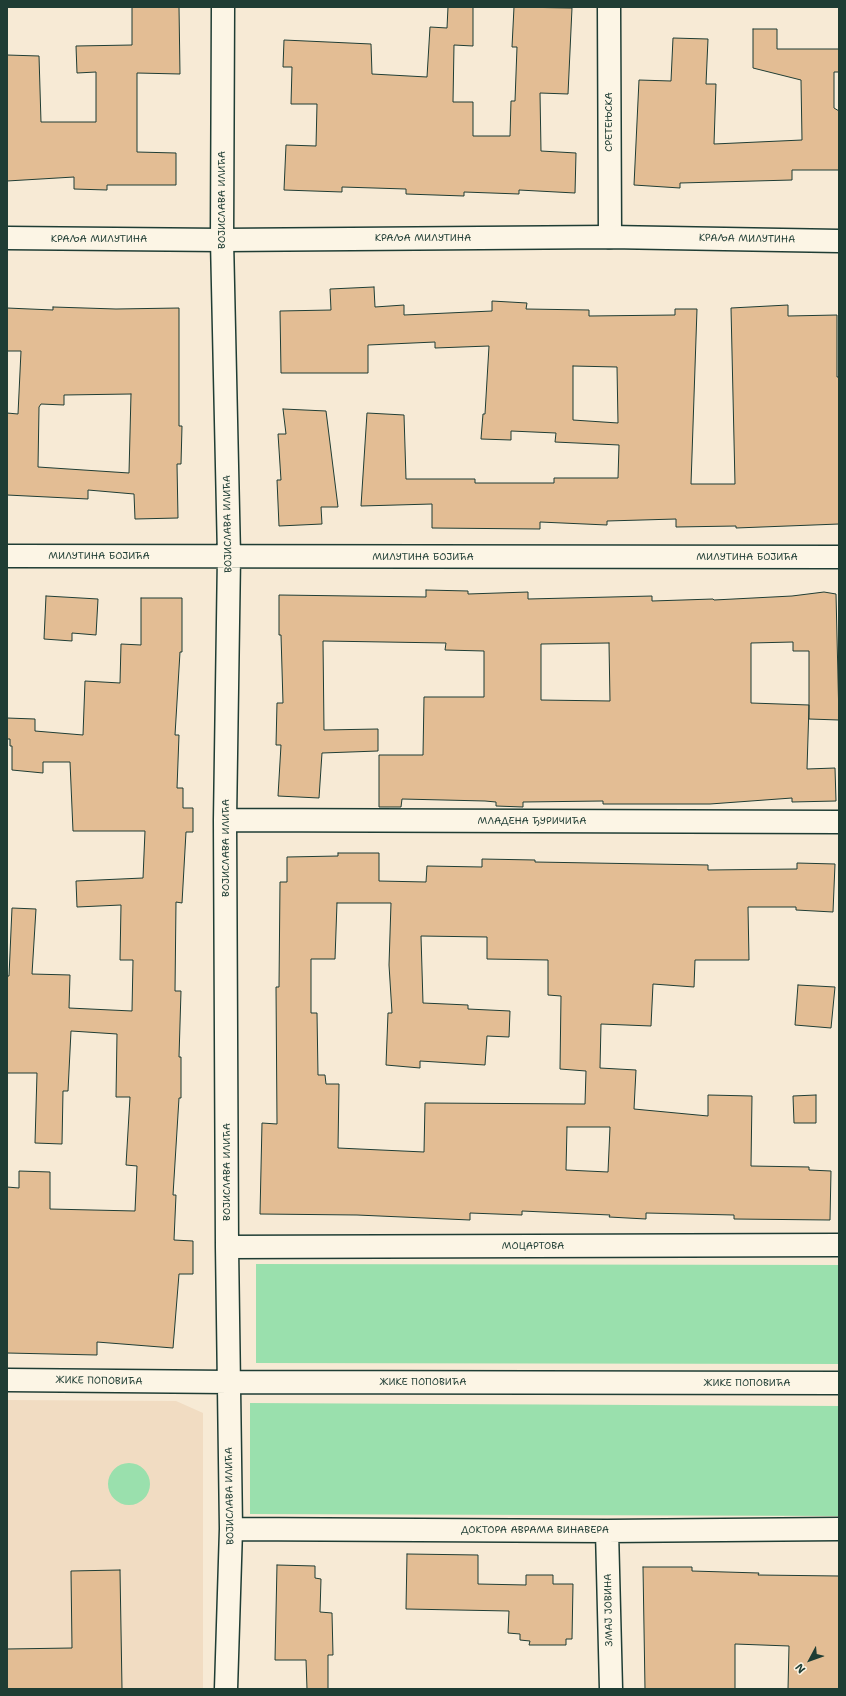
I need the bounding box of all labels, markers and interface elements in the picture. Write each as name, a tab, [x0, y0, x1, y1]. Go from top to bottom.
street label: СРЕТЕЊСКА	[603, 92, 615, 152]
street label: ВОЈИСЛАВА ИЛИЋА	[216, 151, 228, 249]
street label: КРАЉА МИЛУТИНА	[375, 232, 471, 244]
street label: КРАЉА МИЛУТИНА	[699, 232, 795, 246]
street label: КРАЉА МИЛУТИНА	[51, 233, 147, 245]
street label: ВОЈИСЛАВА ИЛИЋА	[221, 475, 235, 573]
street label: МИЛУТИНА БОЈИЋА	[48, 550, 150, 562]
street label: МИЛУТИНА БОЈИЋА	[372, 551, 474, 563]
street label: МИЛУТИНА БОЈИЋА	[696, 551, 798, 563]
street label: ВОЈИСЛАВА ИЛИЋА	[220, 799, 232, 897]
street label: МЛАДЕНА ЂУРИЧИЋА	[477, 815, 587, 827]
street label: ВОЈИСЛАВА ИЛИЋА	[221, 1123, 233, 1221]
street label: МОЦАРТОВА	[502, 1240, 564, 1252]
street label: ЖИКЕ ПОПОВИЋА	[55, 1374, 143, 1388]
street label: ЖИКЕ ПОПОВИЋА	[379, 1376, 467, 1388]
street label: ЖИКЕ ПОПОВИЋА	[703, 1377, 791, 1389]
street label: ВОЈИСЛАВА ИЛИЋА	[223, 1447, 237, 1545]
street label: ДОКТОРА АВРАМА ВИНАВЕРА	[461, 1524, 609, 1536]
street label: ЗМАЈ ЈОВИНА	[602, 1573, 616, 1647]
north arrow	[790, 1640, 830, 1680]
text: N	[792, 1660, 809, 1676]

